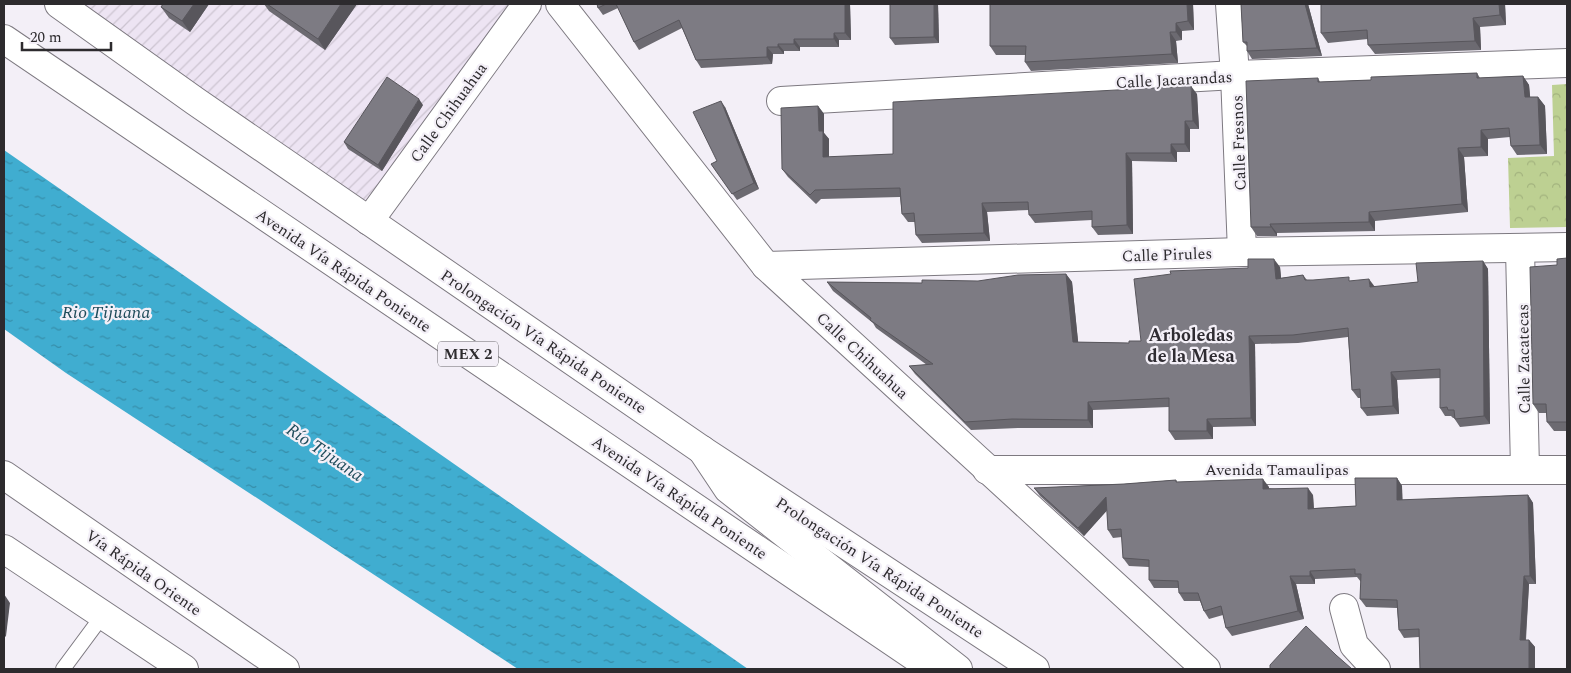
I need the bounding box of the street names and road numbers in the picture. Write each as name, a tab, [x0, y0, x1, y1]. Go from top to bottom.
street label: Calle Chihuahua	[404, 57, 493, 168]
street label: Calle Jacarandas	[1115, 65, 1233, 95]
street label: Calle Fresnos	[1225, 95, 1253, 191]
street label: Avenida Vía Rápida Poniente	[251, 203, 436, 339]
street label: Calle Pirules	[1121, 241, 1213, 269]
street label: Prolongación Vía Rápida Poniente	[436, 264, 651, 420]
street label: Calle Zacatecas	[1511, 304, 1537, 414]
street label: Calle Chihuahua	[811, 307, 914, 405]
road number: MEX 2	[438, 342, 498, 366]
street label: Avenida Vía Rápida Poniente	[587, 430, 772, 566]
street label: Avenida Tamaulipas	[1205, 458, 1349, 482]
street label: Prolongación Vía Rápida Poniente	[771, 491, 988, 644]
street label: Vía Rápida Oriente	[81, 524, 206, 622]

